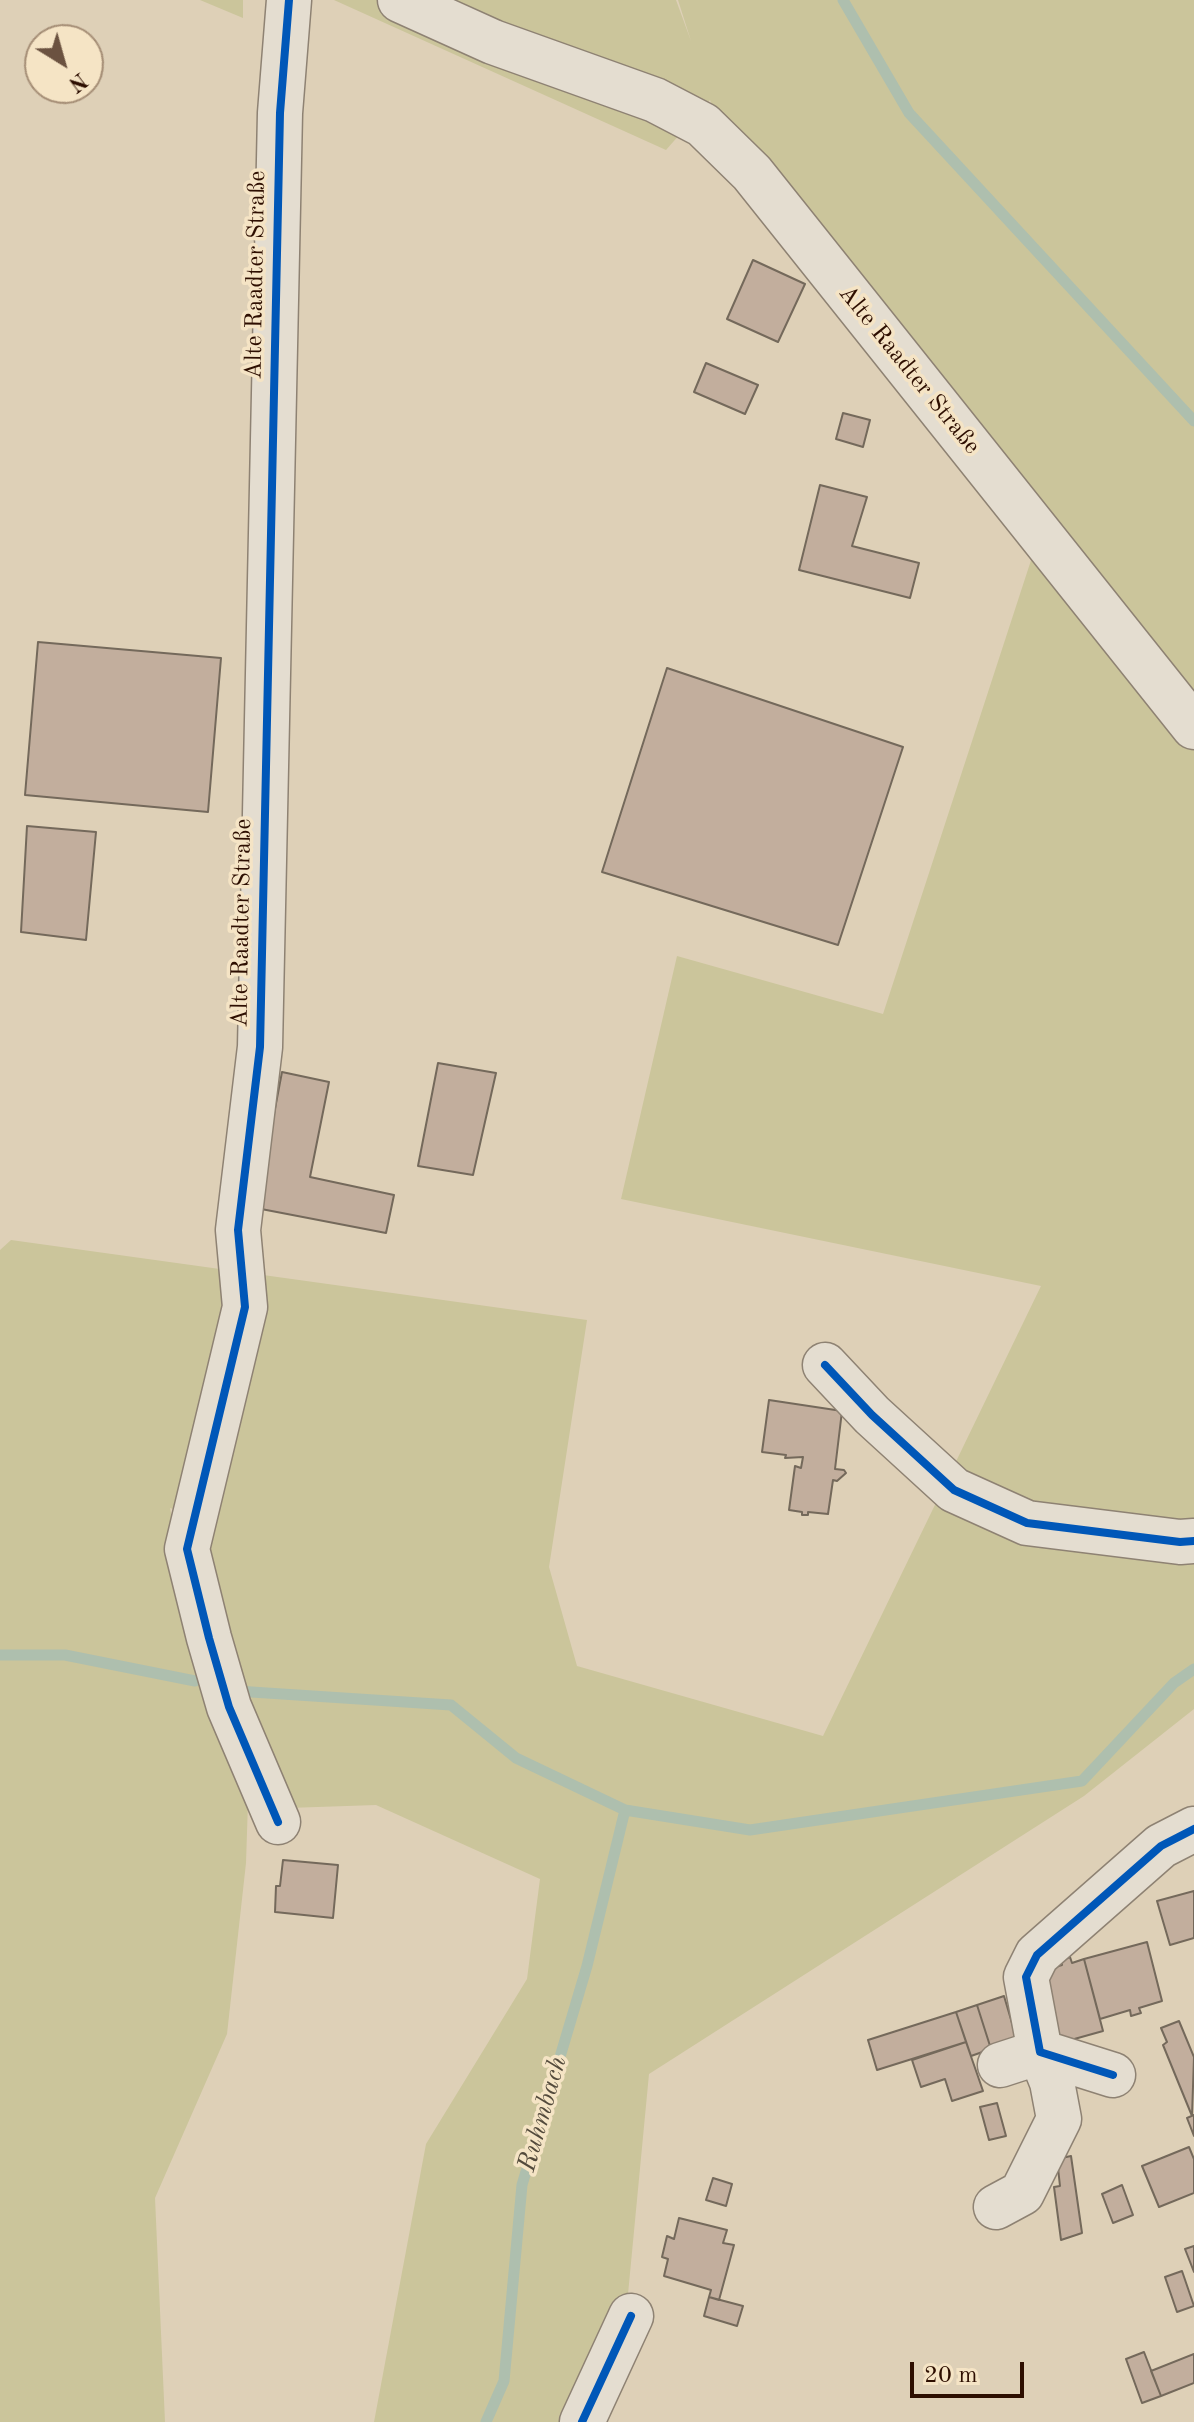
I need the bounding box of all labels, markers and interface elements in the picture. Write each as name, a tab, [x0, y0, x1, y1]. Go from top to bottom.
north arrow	[24, 24, 104, 104]
text: N	[64, 68, 91, 95]
street label: Alte Raadter Straße	[240, 170, 272, 380]
street label: Alte Raadter Straße	[832, 280, 986, 460]
street label: Alte Raadter Straße	[226, 818, 258, 1028]
water label: Ruhmbach	[512, 2053, 574, 2175]
scale bar	[914, 2346, 1028, 2396]
text: 20 m	[924, 2364, 978, 2388]

